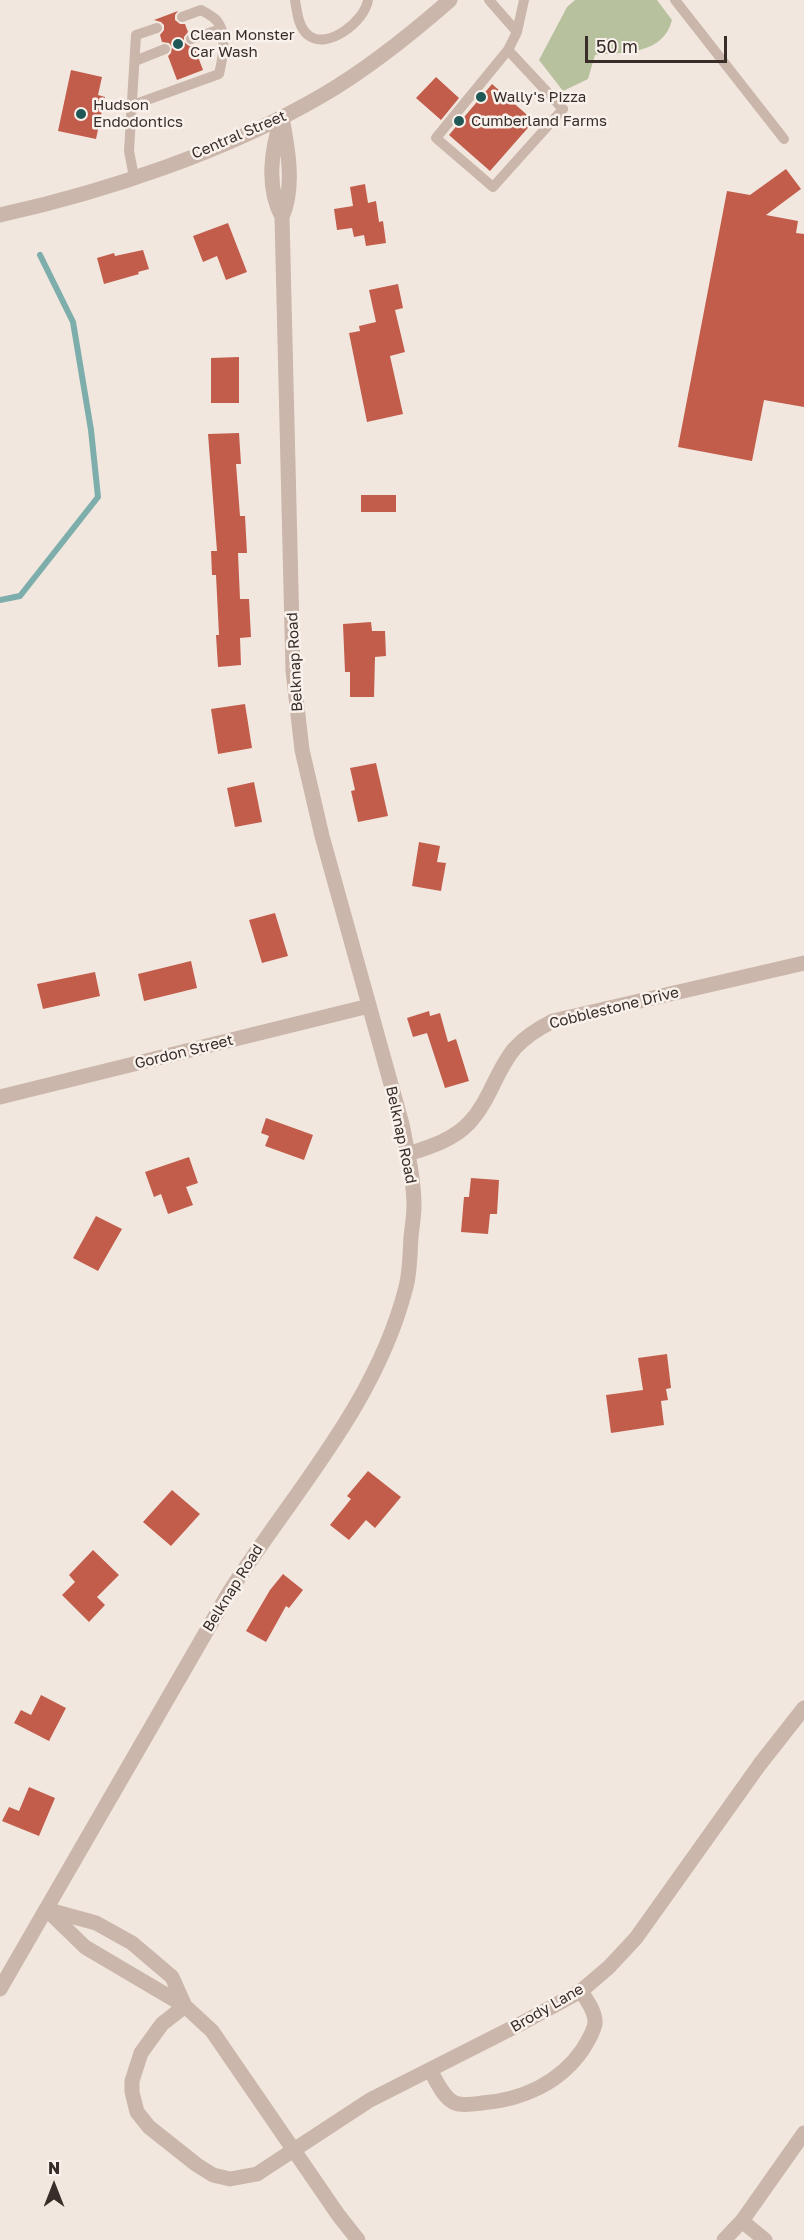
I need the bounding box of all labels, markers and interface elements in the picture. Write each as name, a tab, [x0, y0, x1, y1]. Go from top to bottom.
scale bar	[588, 24, 730, 62]
place label: Clean Monster Car Wash	[190, 26, 295, 61]
text: 50 m	[596, 35, 638, 57]
marker: Clean Monster Car Wash	[171, 37, 185, 51]
place label: Wally's Pizza	[493, 88, 586, 106]
marker: Wally's Pizza	[474, 90, 488, 104]
place label: Hudson Endodontics	[93, 96, 183, 131]
marker: Hudson Endodontics	[74, 107, 88, 121]
street label: Central Street	[189, 107, 289, 163]
place label: Cumberland Farms	[471, 112, 607, 130]
marker: Cumberland Farms	[452, 114, 466, 128]
street label: Belknap Road	[283, 612, 307, 712]
street label: Cobblestone Drive	[547, 983, 681, 1033]
street label: Gordon Street	[133, 1031, 235, 1073]
street label: Belknap Road	[382, 1084, 420, 1186]
street label: Belknap Road	[199, 1541, 267, 1635]
street label: Brody Lane	[507, 1980, 587, 2036]
north arrow	[24, 2156, 84, 2216]
text: N	[48, 2158, 60, 2178]

